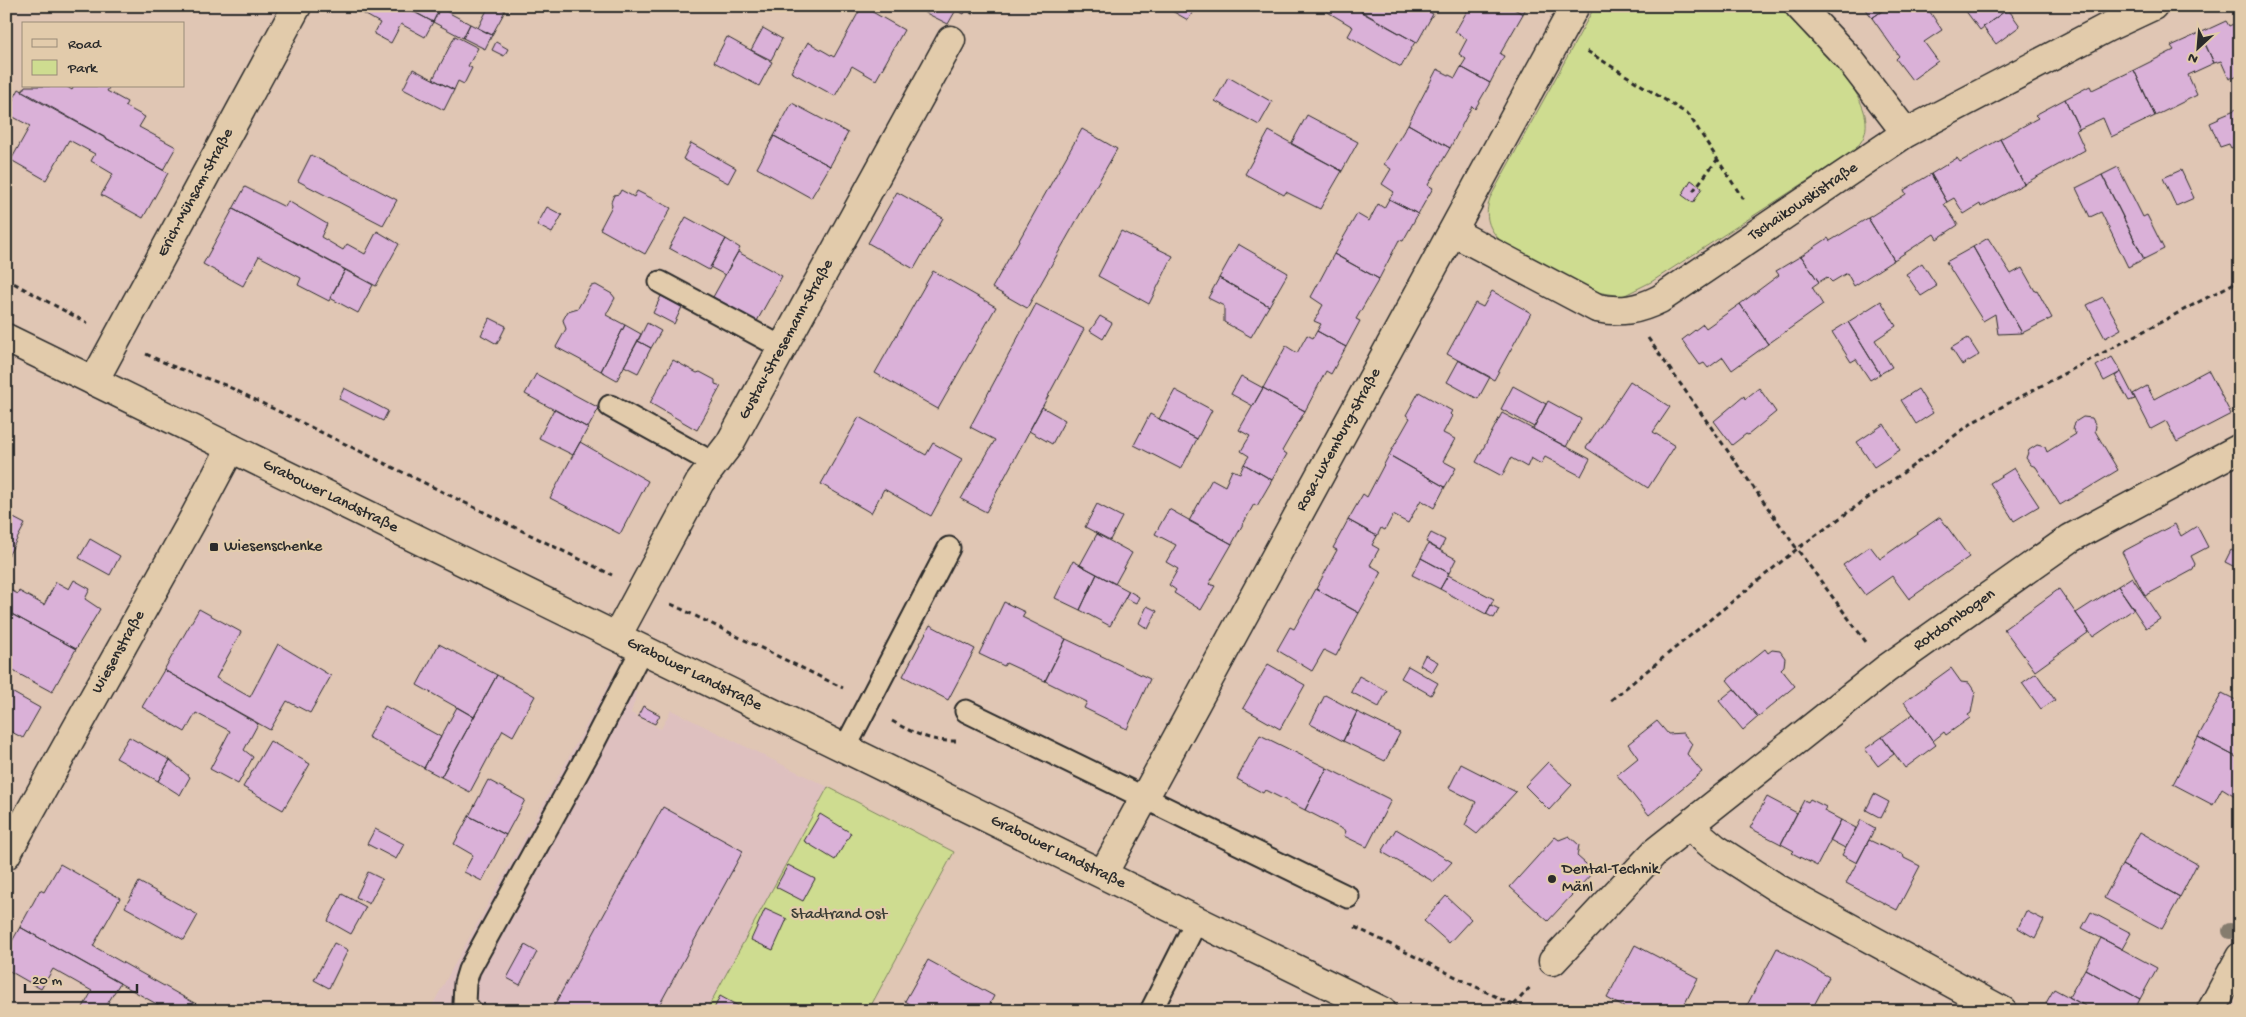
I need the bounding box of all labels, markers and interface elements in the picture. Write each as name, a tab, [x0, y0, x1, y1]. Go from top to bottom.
legend	[22, 22, 185, 88]
north arrow	[2174, 22, 2224, 72]
text: Road	[68, 36, 102, 54]
text: N	[2186, 48, 2201, 67]
text: Park	[67, 60, 98, 78]
street label: Erich-Mühsam-Straße	[153, 125, 239, 260]
street label: Tschaikowskistraße	[1744, 158, 1862, 246]
street label: Gustav-Stresemann-Straße	[735, 256, 839, 423]
street label: Rosa-Luxemburg-Straße	[1292, 364, 1386, 515]
street label: Grabower Landstraße	[260, 456, 402, 538]
place label: Wiesenschenke	[224, 538, 323, 557]
marker: Wiesenschenke	[208, 541, 220, 553]
street label: Rotdornbogen	[1910, 585, 2000, 656]
street label: Wiesenstraße	[88, 607, 150, 697]
street label: Grabower Landstraße	[623, 633, 766, 716]
street label: Grabower Landstraße	[987, 811, 1129, 894]
place label: Dental-Technik Mänl	[1561, 861, 1661, 898]
marker: Dental-Technik Mänl	[1546, 873, 1558, 885]
park label: Stadtrand Ost	[791, 906, 889, 925]
scale bar	[25, 962, 138, 994]
text: 20 m	[32, 972, 62, 990]

